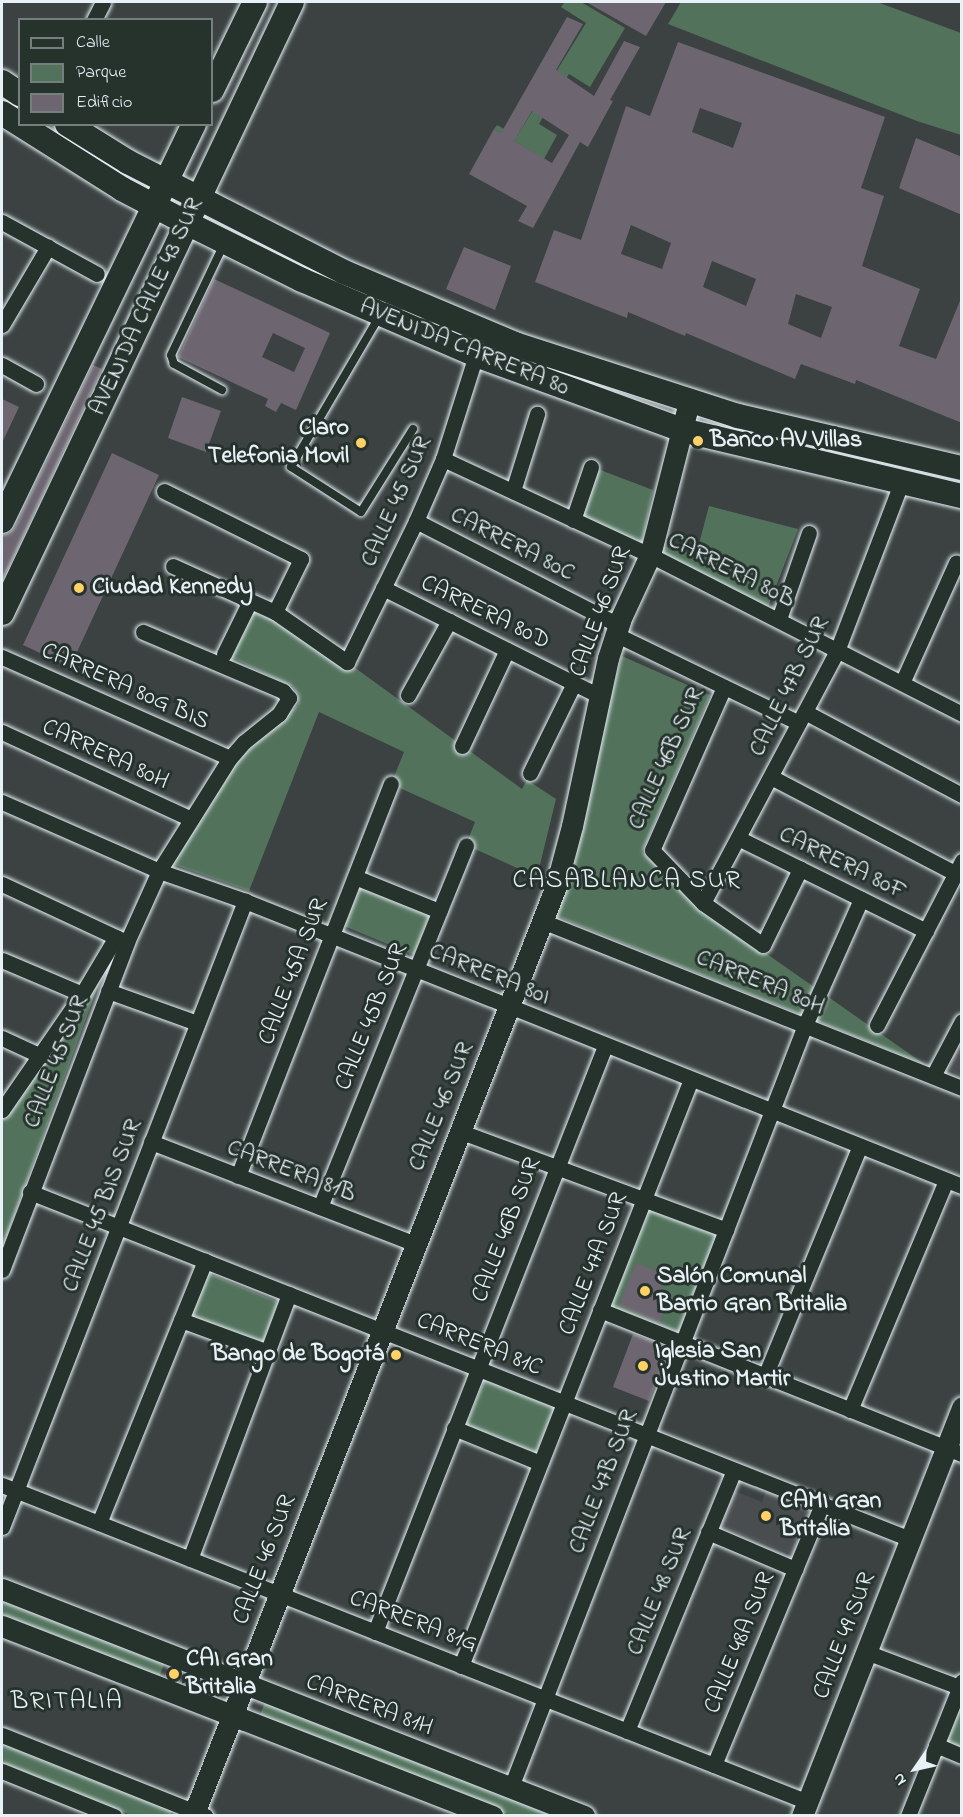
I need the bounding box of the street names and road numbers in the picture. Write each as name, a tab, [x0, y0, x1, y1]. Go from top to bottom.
street label: AVENIDA CALLE 43 SUR	[84, 194, 210, 420]
street label: AVENIDA CARRERA 80	[355, 293, 573, 403]
street label: CALLE 45 SUR	[355, 432, 439, 572]
street label: CARRERA 80C	[445, 501, 579, 589]
street label: CARRERA 80B	[663, 527, 799, 615]
street label: CALLE 46 SUR	[564, 543, 638, 681]
street label: CARRERA 80D	[416, 569, 554, 657]
street label: CALLE 47B SUR	[744, 612, 836, 762]
street label: CARRERA 80G BIS	[37, 637, 213, 737]
street label: CALLE 46B SUR	[623, 683, 711, 835]
street label: CARRERA 80H	[37, 713, 173, 797]
street label: CARRERA 80F	[774, 821, 910, 907]
street label: CALLE 45A SUR	[253, 895, 335, 1049]
street label: CARRERA 80I	[424, 938, 554, 1012]
street label: CALLE 45B SUR	[329, 939, 415, 1095]
street label: CARRERA 80H	[691, 944, 829, 1022]
street label: CALLE 45 SUR	[19, 992, 95, 1132]
street label: CALLE 46 SUR	[403, 1038, 481, 1176]
street label: CALLE 45 BIS SUR	[57, 1115, 149, 1297]
street label: CARRERA 81B	[222, 1134, 360, 1210]
street label: CALLE 46B SUR	[466, 1154, 548, 1306]
street label: CALLE 47A SUR	[554, 1189, 634, 1339]
street label: CARRERA 81C	[412, 1307, 546, 1383]
street label: CALLE 47B SUR	[563, 1406, 645, 1558]
street label: CALLE 46 SUR	[227, 1491, 303, 1629]
street label: CALLE 48 SUR	[621, 1524, 699, 1660]
street label: CALLE 48A SUR	[699, 1568, 781, 1718]
street label: CALLE 49 SUR	[808, 1569, 882, 1703]
street label: CARRERA 81G	[345, 1584, 481, 1660]
street label: CARRERA 81H	[301, 1669, 437, 1743]

